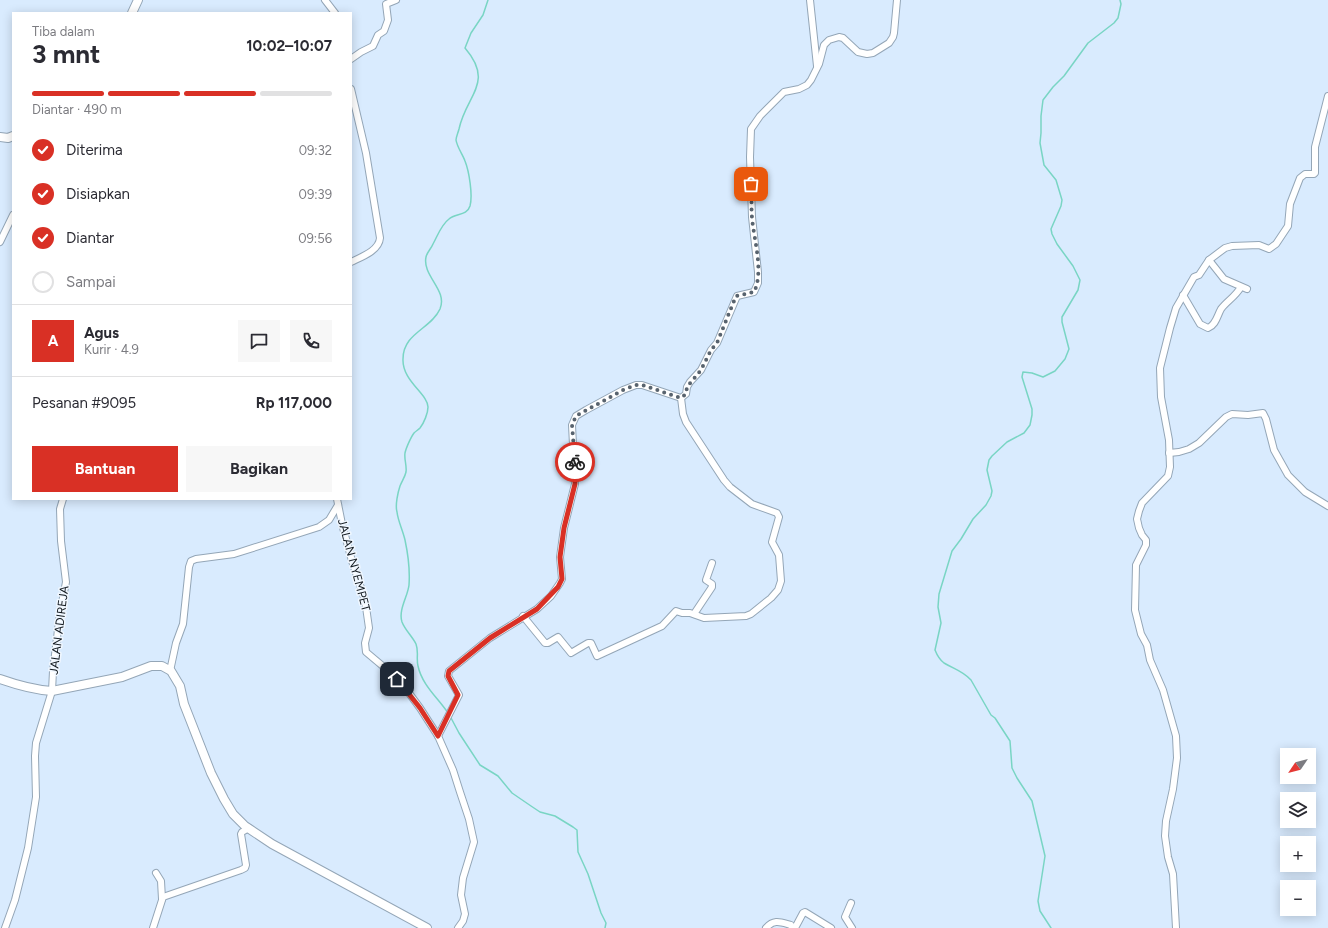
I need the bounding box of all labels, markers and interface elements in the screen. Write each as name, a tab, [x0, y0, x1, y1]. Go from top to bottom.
text: Tiba dalam	[32, 24, 94, 39]
text: 10:02–10:07	[246, 37, 332, 55]
text: 3 mnt	[32, 38, 101, 70]
text: Diantar · 490 m	[32, 102, 122, 117]
icon: check	[32, 139, 54, 161]
text: Diterima	[66, 141, 123, 159]
text: 09:32	[299, 143, 332, 158]
pin	[734, 167, 768, 201]
icon: bag	[740, 173, 762, 195]
icon: check	[32, 183, 54, 205]
text: Disiapkan	[66, 185, 130, 203]
text: 09:39	[299, 187, 332, 202]
icon: check	[32, 227, 54, 249]
text: Diantar	[66, 229, 114, 247]
text: 09:56	[298, 231, 332, 246]
text: Sampai	[66, 273, 116, 291]
button: chat	[238, 320, 280, 362]
button: phone	[290, 320, 332, 362]
text: Agus	[84, 324, 119, 342]
text: A	[48, 332, 58, 350]
text: Kurir · 4.9	[84, 342, 139, 357]
text: Pesanan #9095	[32, 394, 136, 412]
text: Rp 117,000	[256, 394, 332, 412]
courier	[555, 442, 595, 482]
button: Bantuan	[32, 446, 178, 492]
button: Bagikan	[186, 446, 332, 492]
icon: bike	[564, 451, 586, 473]
street label: JALAN NYEMPET	[335, 517, 373, 613]
street label: JALAN ADIREJA	[47, 585, 71, 675]
pin	[380, 662, 414, 696]
icon: home	[386, 668, 408, 690]
north arrow	[1280, 748, 1316, 784]
map controls	[1280, 748, 1316, 916]
button: layers	[1280, 792, 1316, 828]
button: +	[1280, 836, 1316, 872]
button: −	[1280, 880, 1316, 916]

